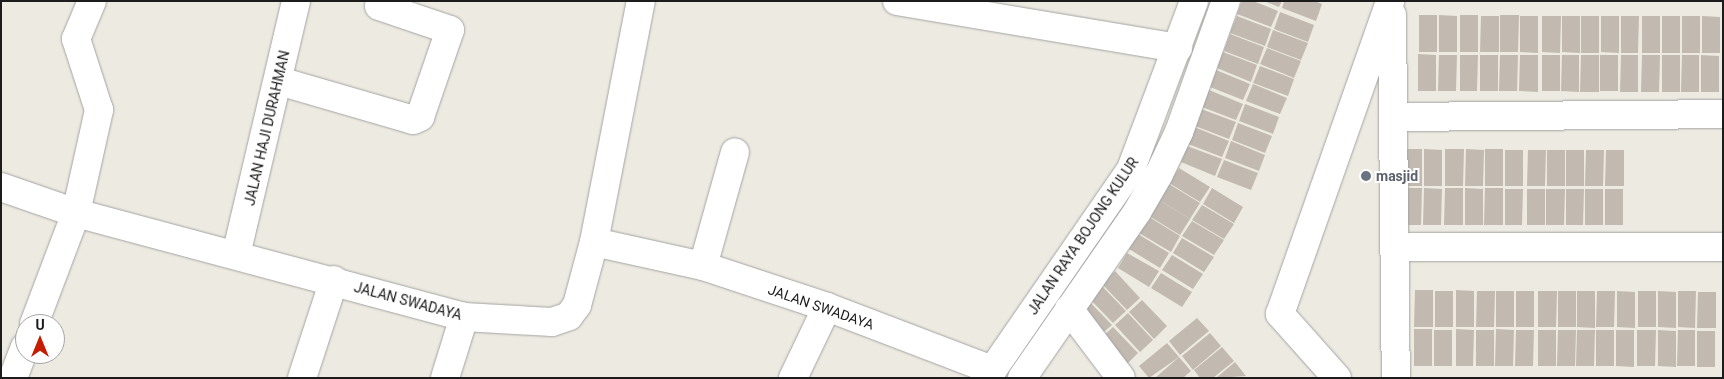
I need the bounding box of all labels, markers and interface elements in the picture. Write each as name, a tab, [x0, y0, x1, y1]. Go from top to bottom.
street label: JALAN HAJI DURAHMAN	[241, 49, 293, 207]
street label: JALAN RAYA BOJONG KULUR	[1024, 154, 1142, 318]
place label: masjid	[1376, 168, 1418, 184]
marker: masjid	[1360, 170, 1372, 182]
street label: JALAN SWADAYA	[352, 279, 464, 323]
street label: JALAN SWADAYA	[766, 281, 876, 333]
north arrow	[15, 314, 65, 364]
text: U	[35, 317, 45, 333]

